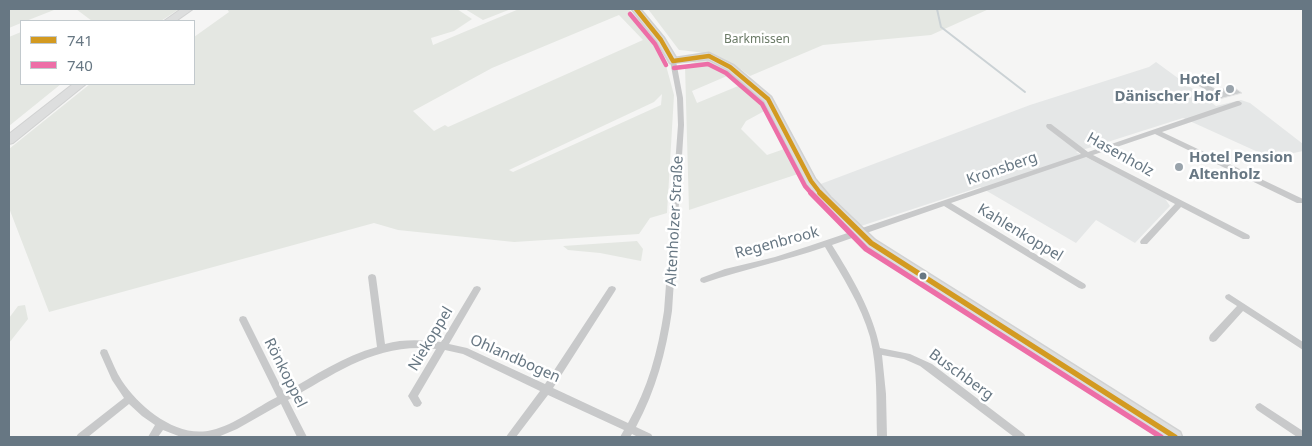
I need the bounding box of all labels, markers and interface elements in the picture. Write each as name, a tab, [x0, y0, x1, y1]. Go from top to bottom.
legend	[20, 20, 195, 85]
text: 741	[67, 30, 93, 50]
park label: Barkmissen	[724, 33, 790, 47]
text: 740	[67, 55, 93, 75]
place label: Hotel Dänischer Hof	[1115, 71, 1220, 106]
marker: Hotel Dänischer Hof	[1224, 83, 1236, 95]
street label: Hasenholz	[1083, 129, 1157, 181]
street label: Kronsberg	[964, 148, 1040, 190]
place label: Hotel Pension Altenholz	[1189, 149, 1293, 184]
street label: Altenholzer Straße	[663, 155, 687, 287]
marker: Hotel Pension Altenholz	[1173, 161, 1185, 173]
street label: Kahlenkoppel	[974, 200, 1066, 266]
street label: Regenbrook	[733, 223, 821, 263]
unlabelled marker	[918, 271, 928, 281]
street label: Niekoppel	[405, 304, 457, 374]
street label: Ohlandbogen	[467, 331, 563, 387]
street label: Rönkoppel	[260, 335, 310, 411]
street label: Buschberg	[925, 345, 997, 405]

